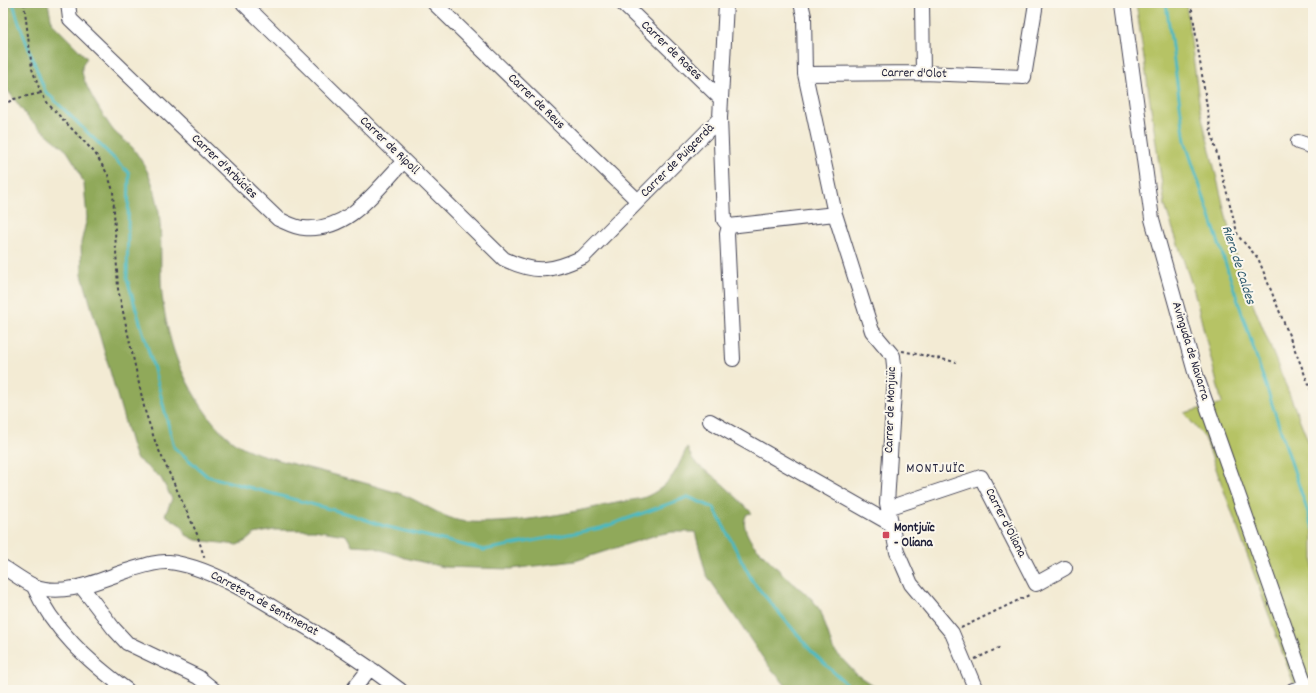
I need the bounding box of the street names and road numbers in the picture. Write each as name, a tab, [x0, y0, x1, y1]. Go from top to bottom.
street label: Carrer de Roses	[636, 17, 706, 85]
street label: Carrer d'Olot	[881, 64, 947, 84]
street label: Carrer de Reus	[503, 70, 569, 134]
street label: Carrer de Ripoll	[355, 112, 423, 180]
street label: Carrer de Puigcerdà	[636, 119, 720, 203]
street label: Carrer d'Arbúcies	[186, 130, 262, 204]
street label: Avinguda de Navarra	[1166, 299, 1214, 403]
street label: Carrer de Monjuïc	[880, 366, 902, 454]
street label: Carrer d'Oliana	[979, 485, 1031, 562]
street label: Carretera de Sentmenat	[207, 566, 322, 642]

